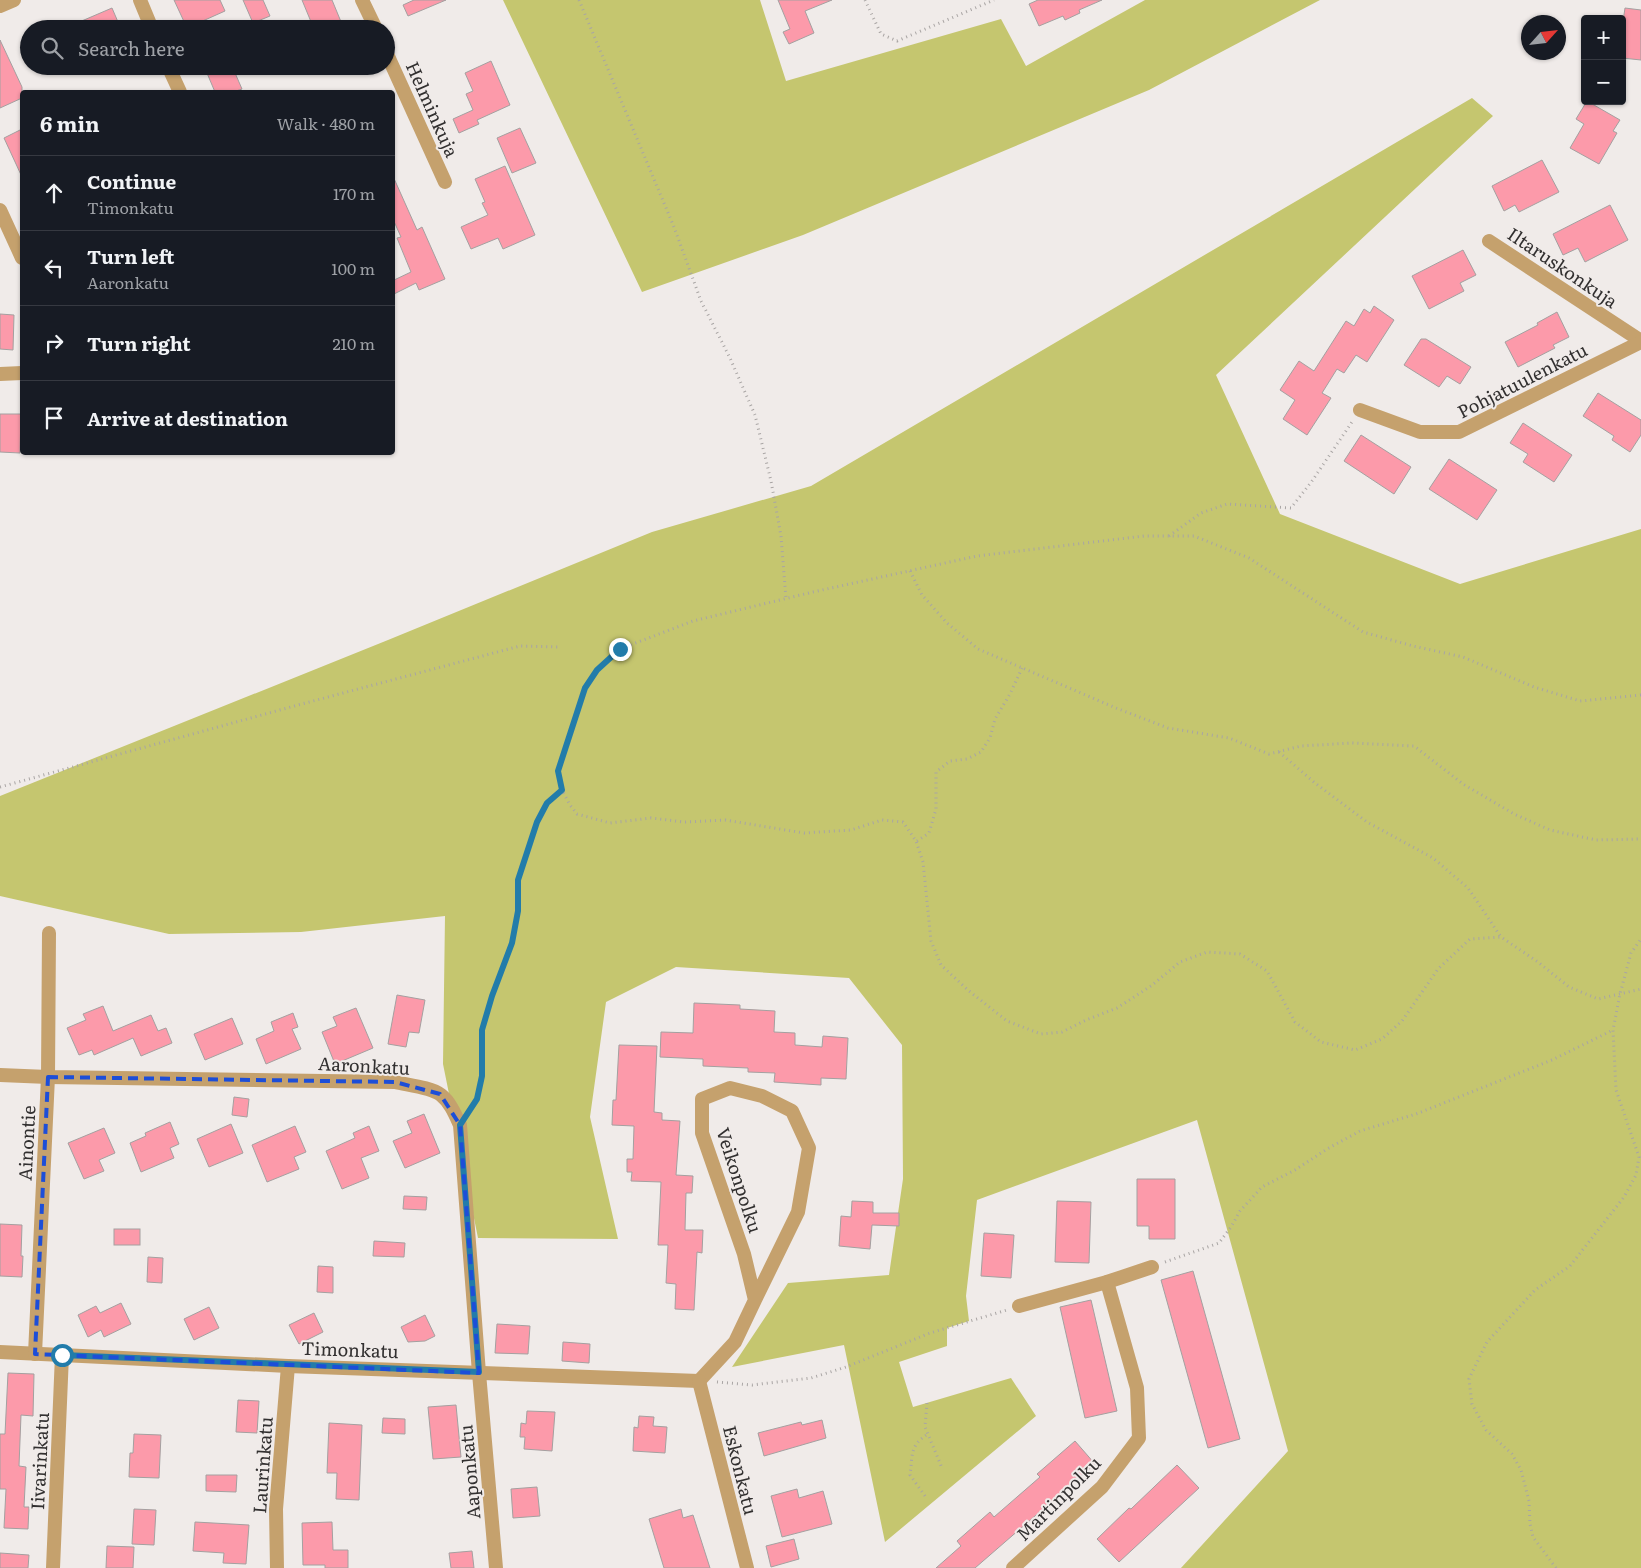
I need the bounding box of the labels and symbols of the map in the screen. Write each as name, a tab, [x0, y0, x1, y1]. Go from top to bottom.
north arrow	[1521, 15, 1566, 60]
street label: Helminkuja	[400, 57, 466, 162]
street label: Iltaruskonkuja	[1502, 220, 1624, 314]
street label: Pohjatuulenkatu	[1452, 336, 1592, 424]
route end	[609, 638, 632, 661]
street label: Aaronkatu	[317, 1049, 411, 1081]
street label: Ainontie	[11, 1105, 41, 1181]
street label: Veikonpolku	[710, 1124, 770, 1236]
street label: Timonkatu	[301, 1334, 399, 1364]
route start	[51, 1344, 74, 1367]
street label: Iivarinkatu	[23, 1411, 55, 1511]
street label: Laurinkatu	[245, 1416, 279, 1514]
street label: Eskonkatu	[717, 1422, 765, 1518]
street label: Aaponkatu	[451, 1424, 487, 1520]
street label: Martinpolku	[1009, 1449, 1107, 1547]

